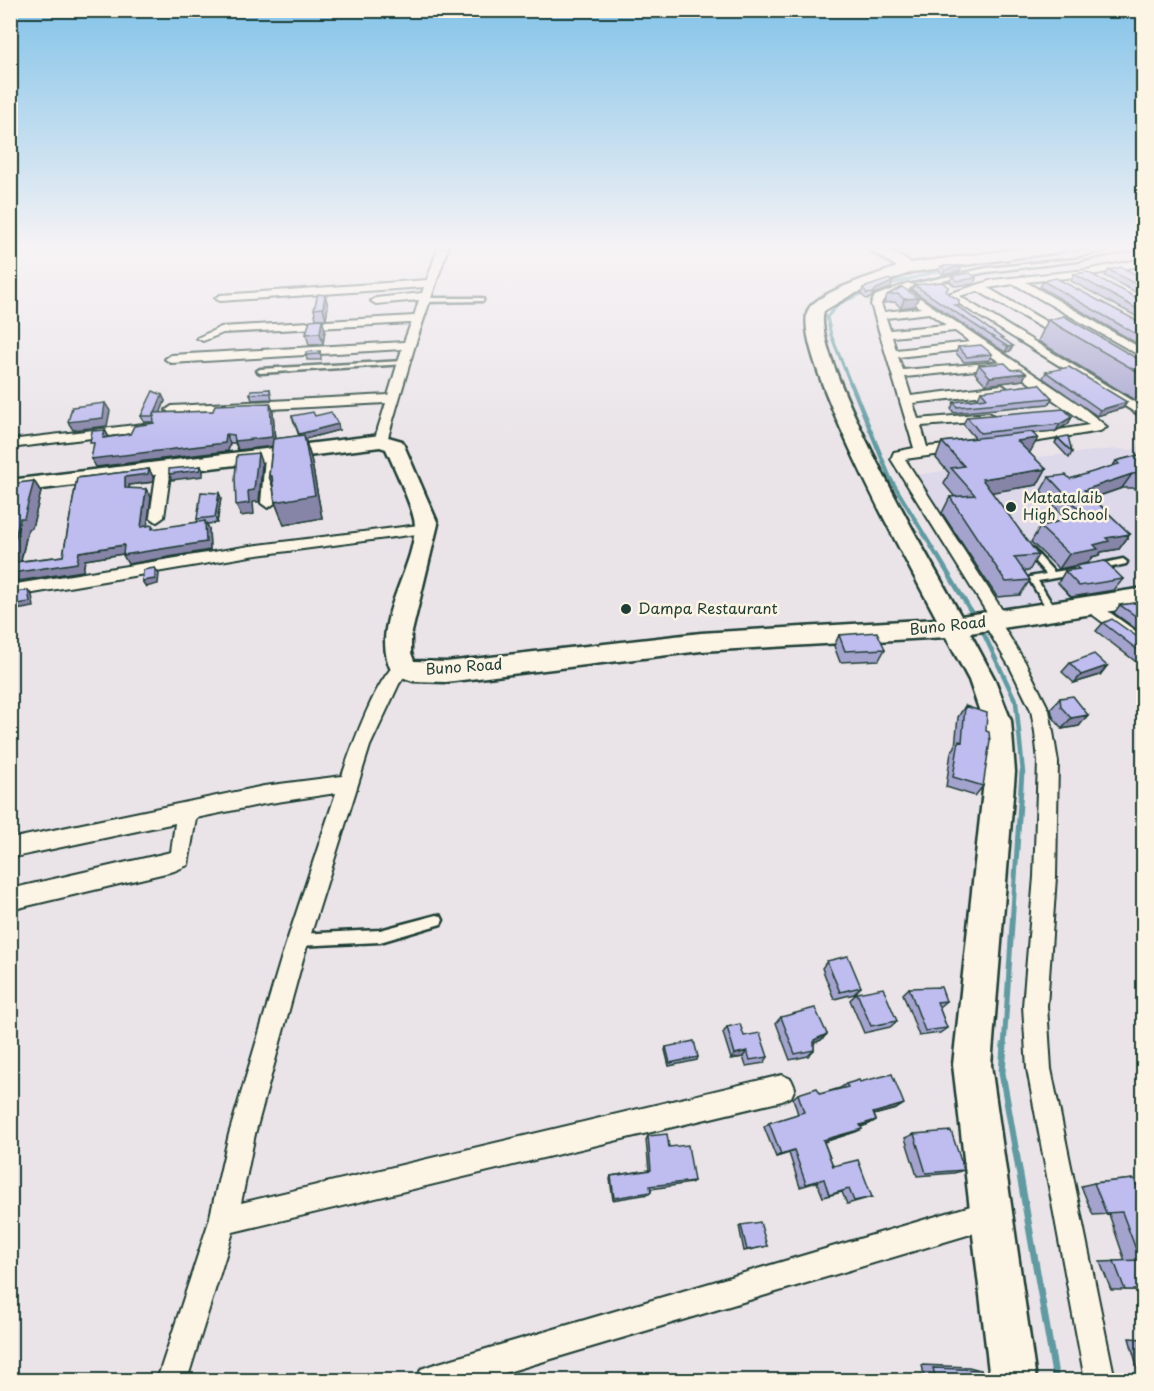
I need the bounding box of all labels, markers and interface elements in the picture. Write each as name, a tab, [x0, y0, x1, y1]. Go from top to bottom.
place label: Matatalaib High School	[1023, 485, 1108, 525]
marker: Matatalaib High School	[1004, 500, 1018, 514]
place label: Dampa Restaurant	[638, 596, 778, 619]
marker: Dampa Restaurant	[619, 602, 633, 616]
street label: Buno Road	[908, 609, 987, 640]
street label: Buno Road	[425, 651, 503, 680]

